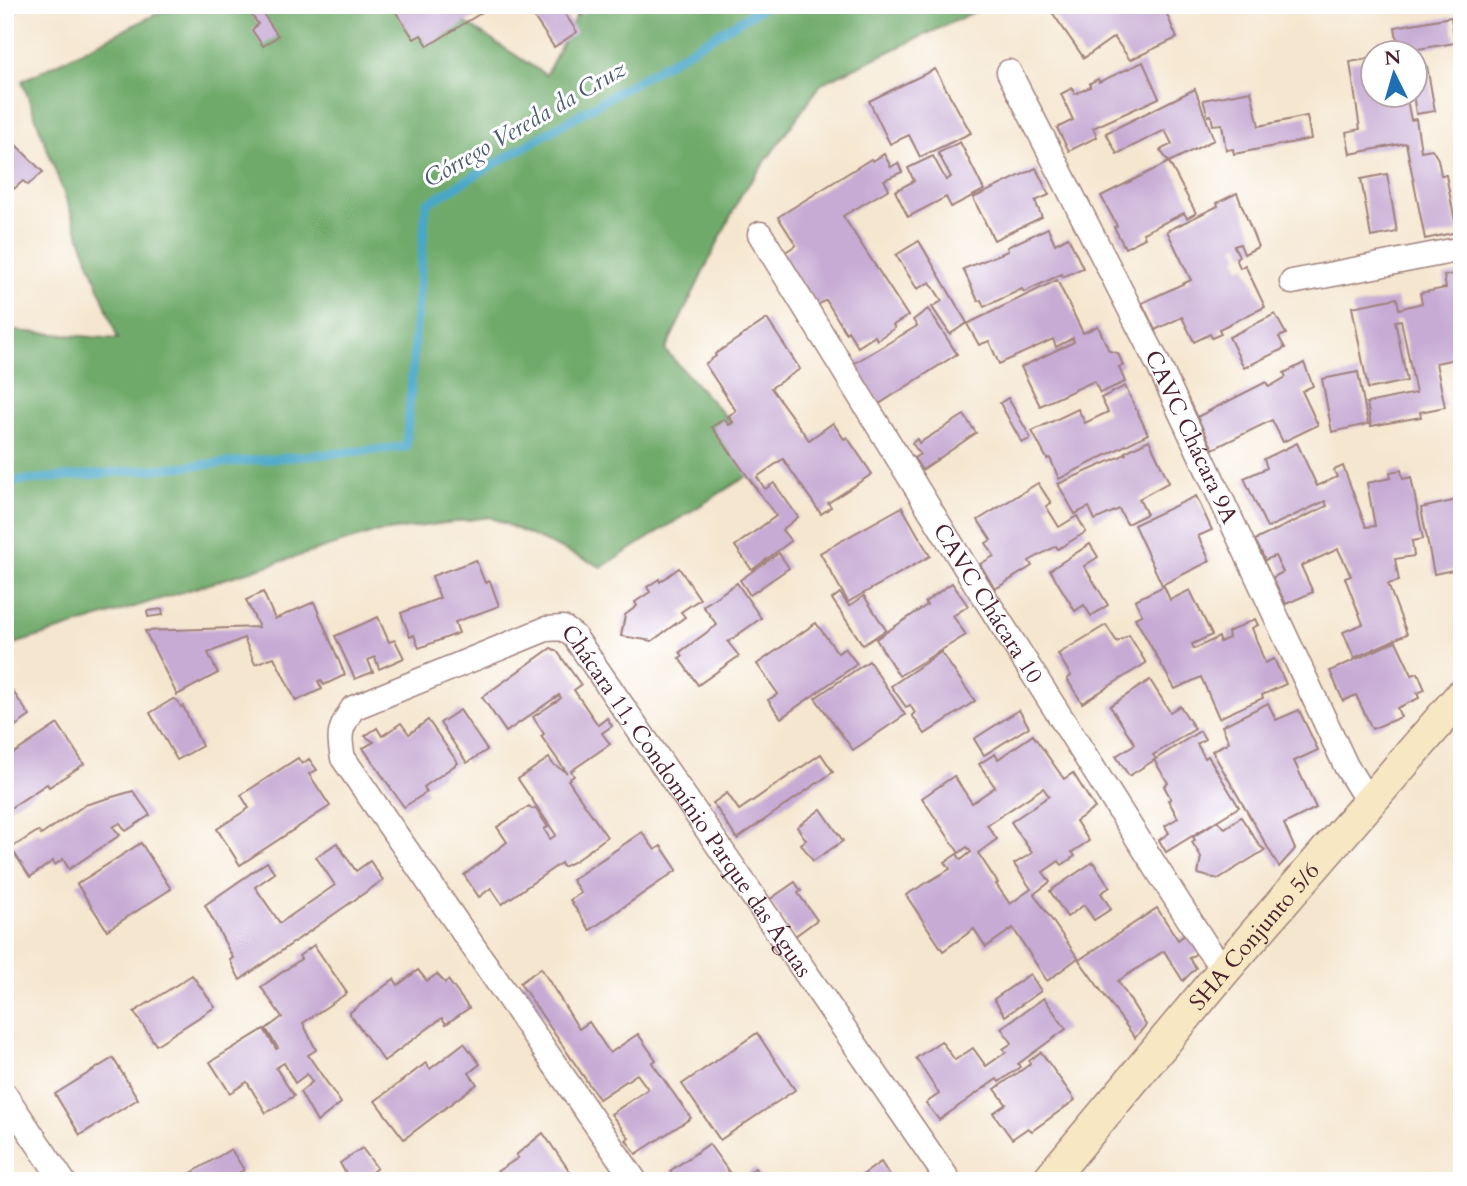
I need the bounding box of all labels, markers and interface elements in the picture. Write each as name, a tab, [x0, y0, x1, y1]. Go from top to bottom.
north arrow	[1358, 38, 1428, 108]
text: N	[1383, 44, 1402, 72]
water label: Córrego Vereda da Cruz	[418, 52, 633, 196]
street label: CAVC Chácara 9A	[1138, 345, 1246, 529]
street label: CAVC Chácara 10	[926, 517, 1050, 689]
street label: Chácara 11, Condomínio Parque das Águas	[556, 617, 820, 983]
street label: SHA Conjunto 5/6	[1182, 855, 1326, 1016]

